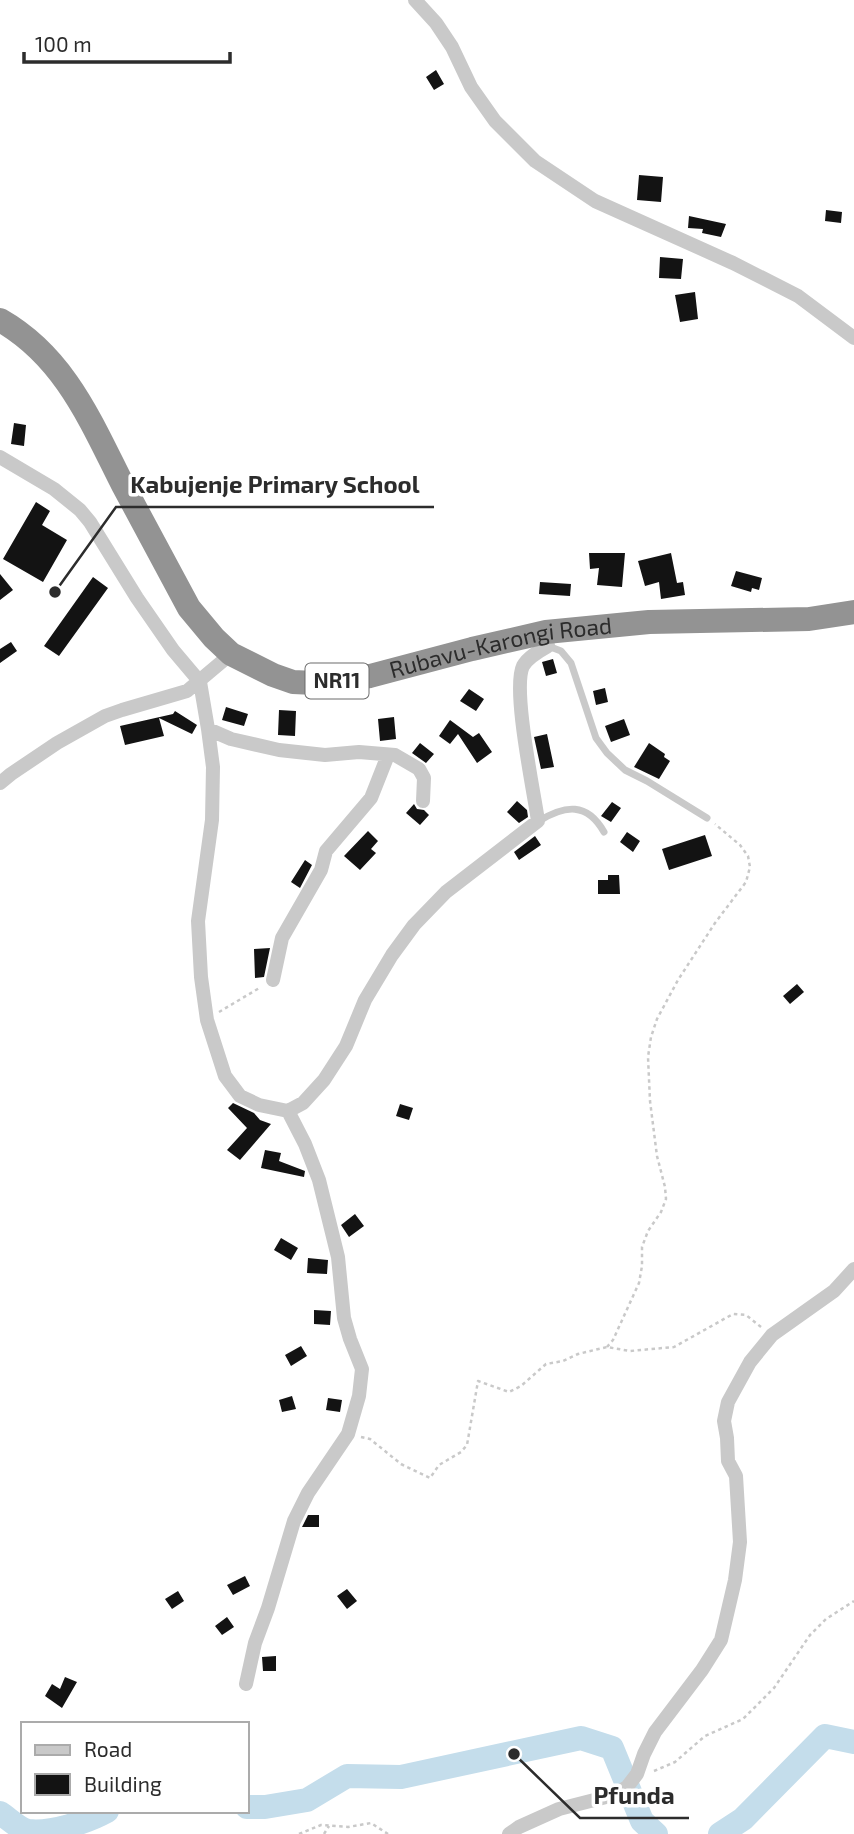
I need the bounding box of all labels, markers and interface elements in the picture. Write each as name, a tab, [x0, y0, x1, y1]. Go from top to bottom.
scale bar	[24, 21, 231, 65]
text: 100 m	[35, 31, 92, 56]
callout: Kabujenje Primary School	[116, 462, 434, 507]
text: Kabujenje Primary School	[130, 469, 420, 498]
street label: Rubavu-Karongi Road	[386, 611, 613, 683]
road number: NR11	[306, 664, 368, 698]
legend	[21, 1722, 248, 1813]
text: Road	[84, 1736, 132, 1761]
text: Building	[84, 1771, 162, 1796]
callout: Pfunda	[580, 1773, 689, 1818]
text: Pfunda	[593, 1780, 675, 1809]

